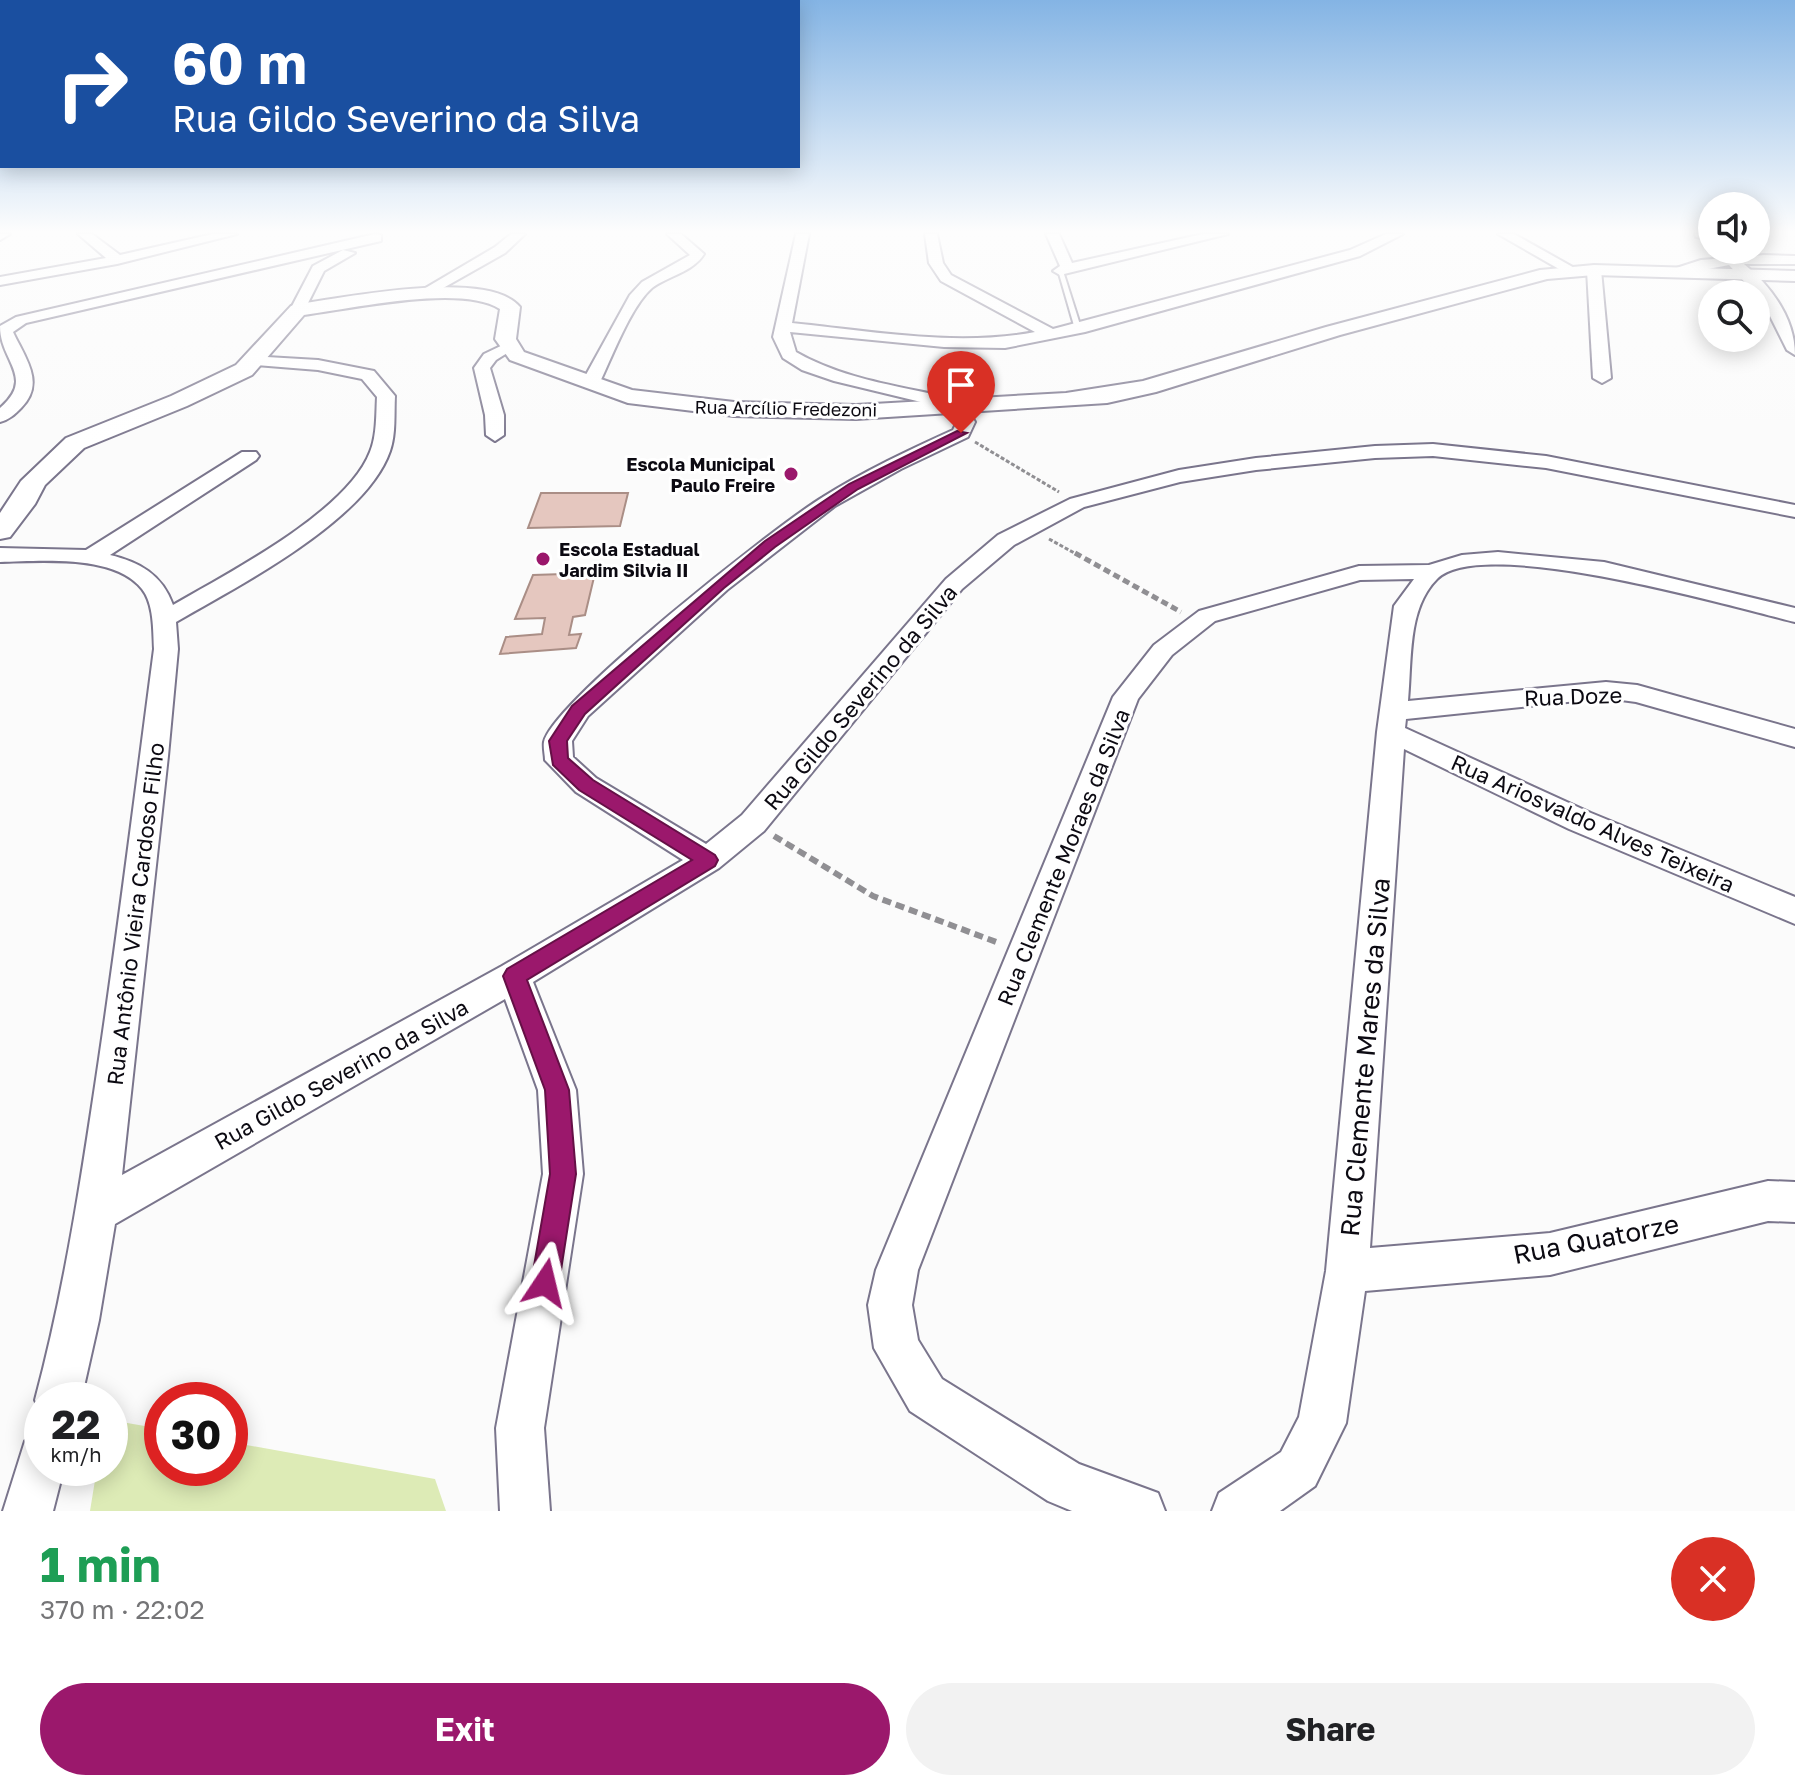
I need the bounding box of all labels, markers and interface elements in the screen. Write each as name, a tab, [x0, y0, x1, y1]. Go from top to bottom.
text: 60 m	[172, 29, 307, 96]
icon: right	[40, 32, 144, 136]
text: Rua Gildo Severino da Silva	[172, 97, 640, 140]
map controls	[1698, 192, 1770, 352]
button: sound	[1698, 192, 1770, 264]
button: search	[1698, 280, 1770, 352]
pin	[927, 351, 995, 433]
icon: arrive	[939, 363, 983, 407]
street label: Rua Arcílio Fredezoni	[695, 395, 877, 421]
place label: Escola Municipal Paulo Freire	[626, 453, 775, 496]
marker: Escola Municipal Paulo Freire	[782, 465, 800, 483]
place label: Escola Estadual Jardim Silvia II	[559, 538, 700, 581]
marker: Escola Estadual Jardim Silvia II	[534, 550, 552, 568]
street label: Rua Gildo Severino da Silva	[758, 579, 962, 815]
street label: Rua Doze	[1523, 681, 1623, 711]
street label: Rua Clemente Moraes da Silva	[991, 705, 1135, 1009]
street label: Rua Antônio Vieira Cardoso Filho	[101, 741, 169, 1087]
street label: Rua Ariosvaldo Alves Teixeira	[1447, 748, 1739, 898]
street label: Rua Clemente Mares da Silva	[1334, 876, 1396, 1238]
street label: Rua Gildo Severino da Silva	[209, 993, 473, 1155]
street label: Rua Quatorze	[1510, 1208, 1682, 1270]
position arrow	[503, 1241, 587, 1325]
speed limit sign: 30	[144, 1382, 248, 1486]
text: 22	[52, 1400, 100, 1448]
text: km/h	[51, 1442, 101, 1466]
text: 1 min	[40, 1535, 161, 1593]
button: close	[1671, 1537, 1755, 1621]
text: 370 m · 22:02	[40, 1594, 205, 1625]
button: Exit	[40, 1683, 890, 1775]
button: Share	[906, 1683, 1755, 1775]

